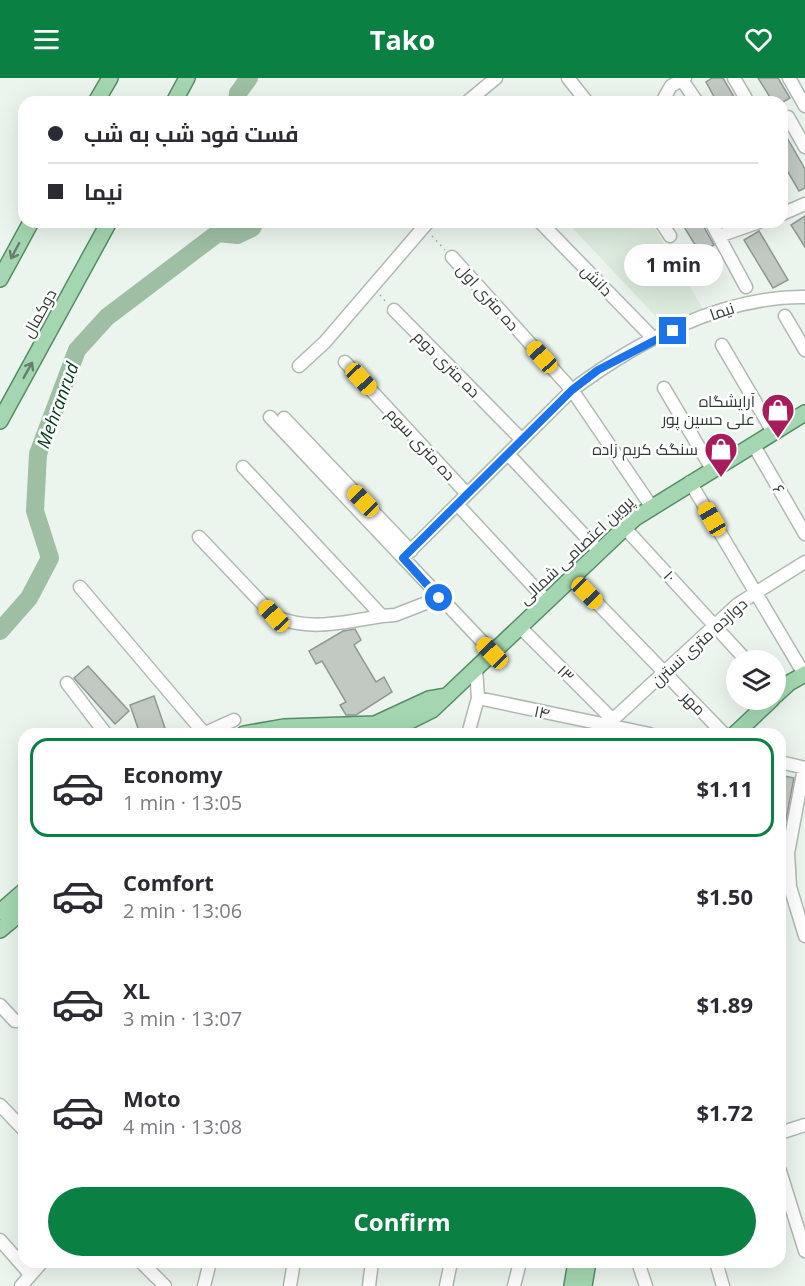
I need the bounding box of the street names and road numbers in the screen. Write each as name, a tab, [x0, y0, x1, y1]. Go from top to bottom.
street label: ده متری اول	[452, 259, 524, 335]
street label: دانش	[576, 259, 618, 301]
street label: دوکمال	[17, 285, 61, 341]
street label: نیما	[707, 297, 737, 325]
street label: ده متری دوم	[408, 326, 485, 403]
street label: ده متری سوم	[381, 403, 460, 486]
street label: ۶	[768, 480, 790, 498]
street label: پروین اعتصامی شمالی	[514, 490, 640, 610]
street label: ۱۰	[659, 565, 681, 587]
street label: دوازده متری نسترن	[646, 593, 752, 691]
street label: ۱۳	[553, 660, 579, 686]
street label: مهر	[676, 685, 711, 720]
street label: ۱۴	[532, 700, 552, 724]

